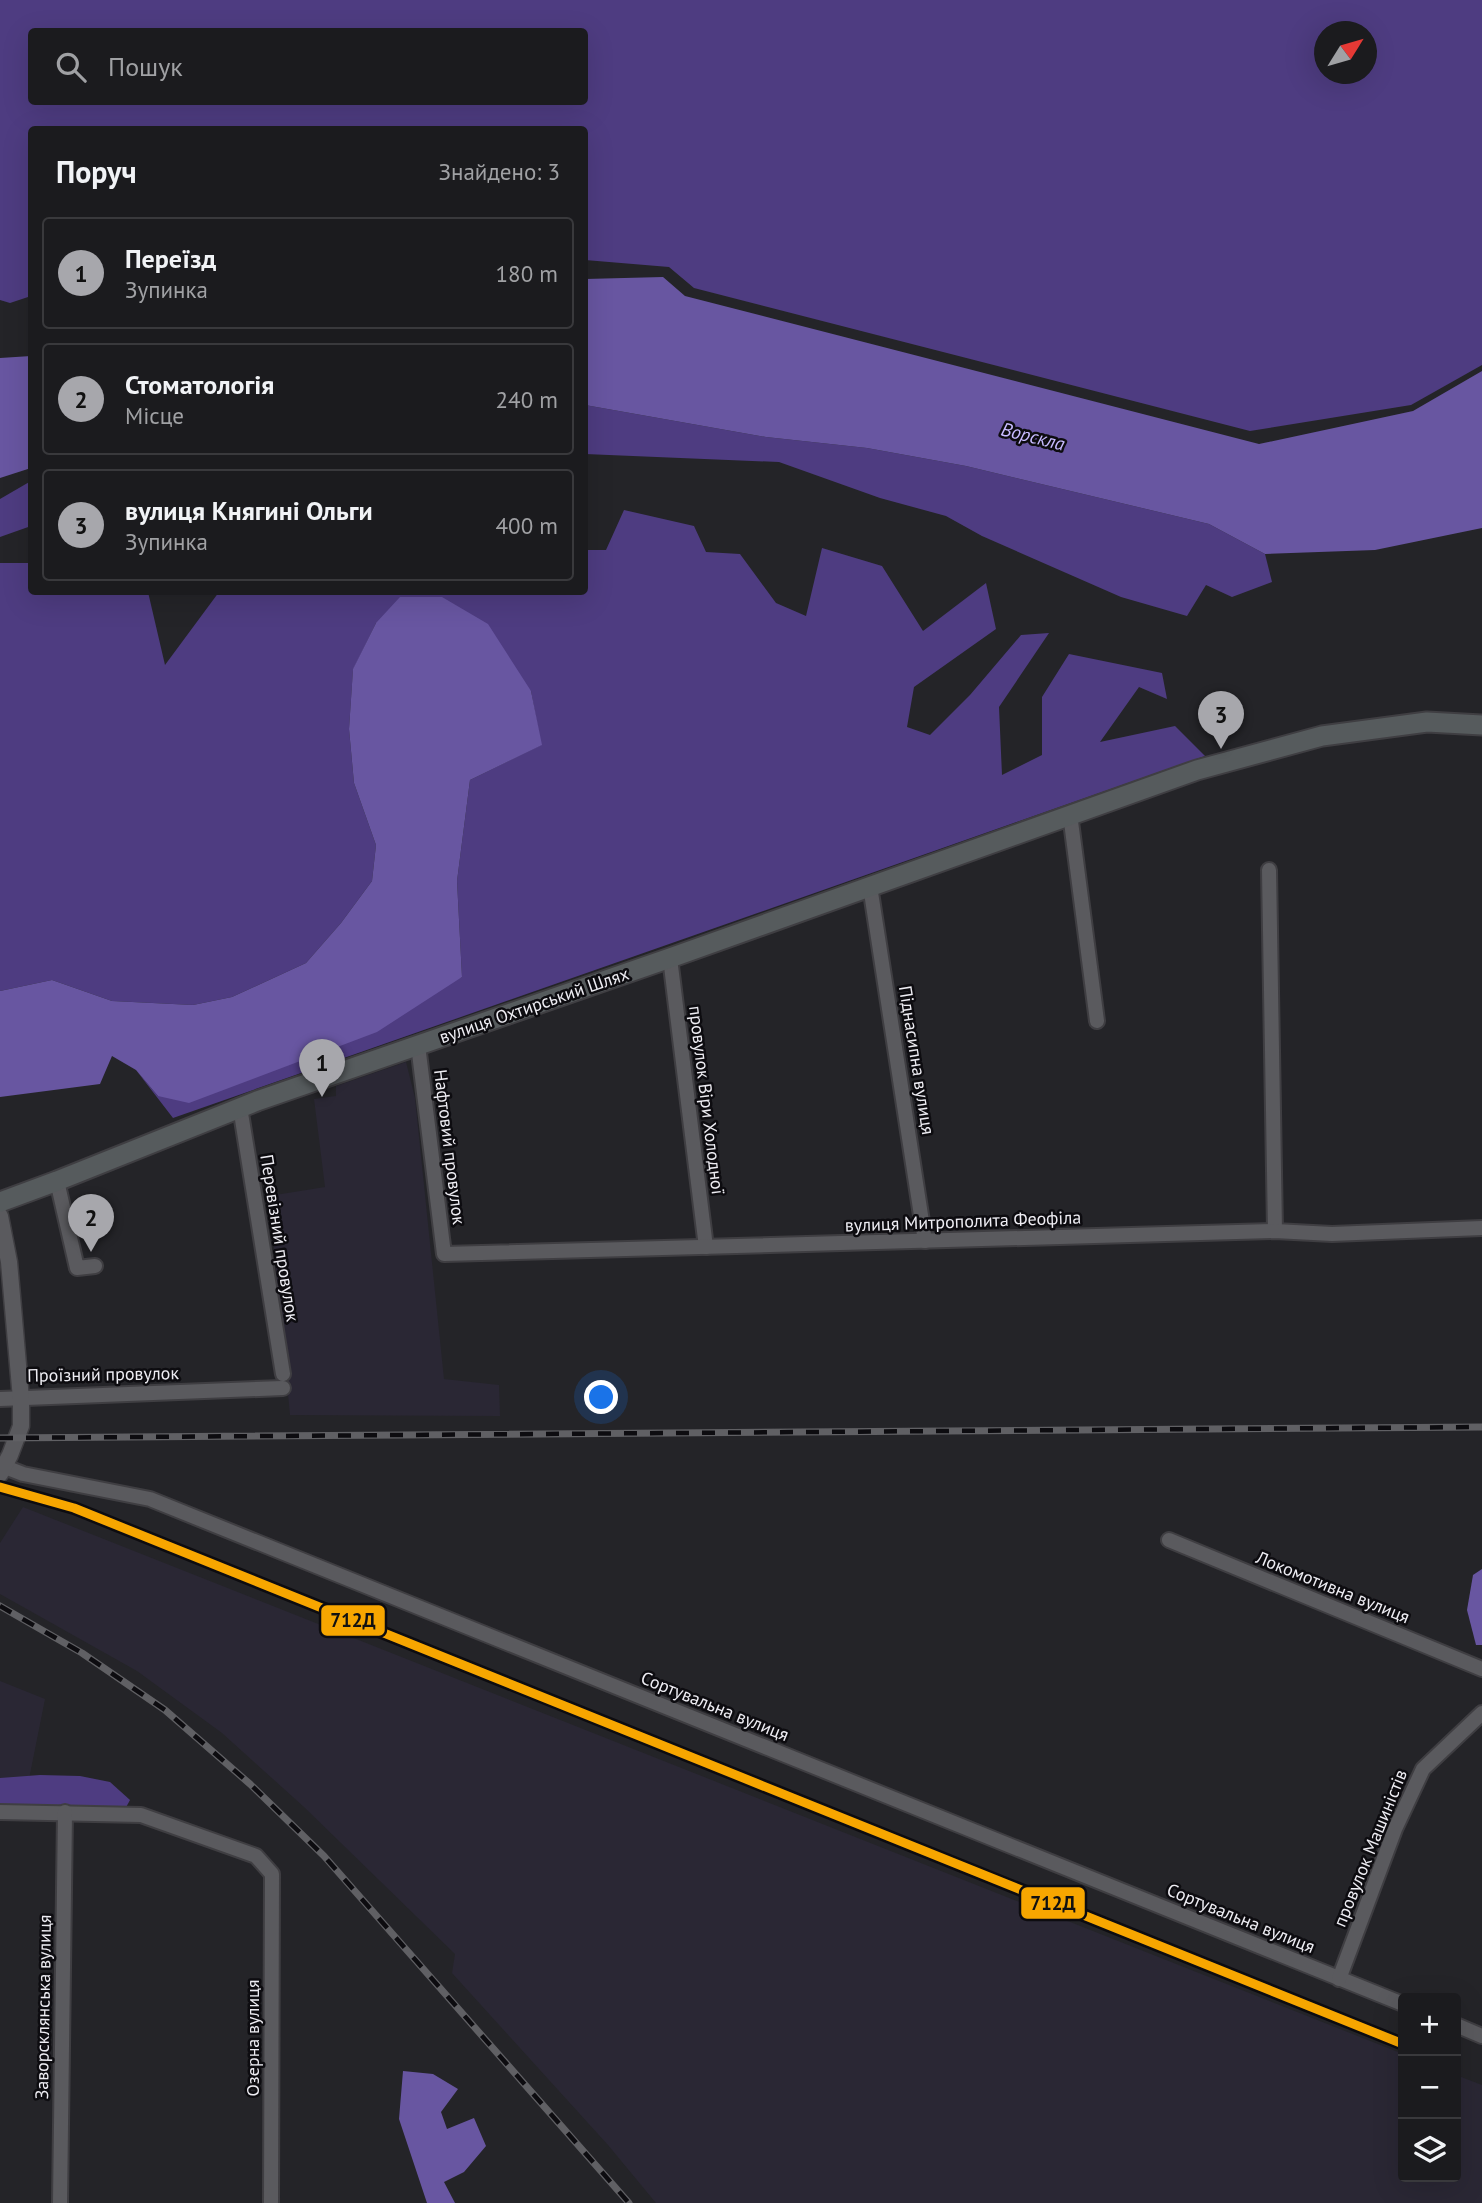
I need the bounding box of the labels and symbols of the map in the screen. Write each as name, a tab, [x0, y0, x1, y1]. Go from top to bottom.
north arrow	[1314, 21, 1377, 84]
water label: Ворскла	[999, 417, 1068, 456]
pin: 3	[1198, 691, 1244, 749]
street label: вулиця Охтирський Шлях	[436, 962, 632, 1048]
street label: Піднасипна вулиця	[894, 984, 940, 1136]
street label: провулок Віри Холодної	[684, 1004, 730, 1196]
pin: 1	[299, 1039, 345, 1097]
street label: Нафтовий провулок	[429, 1068, 471, 1226]
street label: Перевізний провулок	[255, 1153, 305, 1324]
pin: 2	[68, 1194, 114, 1252]
street label: вулиця Митрополита Феофіла	[844, 1205, 1082, 1237]
street label: Проїзний провулок	[27, 1361, 179, 1387]
your location	[584, 1380, 618, 1414]
street label: Локомотивна вулиця	[1252, 1545, 1413, 1628]
line badge: 712Д	[320, 1604, 386, 1637]
text: 712Д	[330, 1608, 376, 1632]
street label: Сортувальна вулиця	[638, 1666, 792, 1746]
street label: провулок Машиністів	[1328, 1766, 1412, 1930]
street label: Сортувальна вулиця	[1164, 1878, 1318, 1958]
line badge: 712Д	[1020, 1886, 1086, 1920]
text: 712Д	[1030, 1891, 1076, 1915]
street label: Заворсклянська вулиця	[30, 1914, 56, 2100]
street label: Озерна вулиця	[241, 1980, 264, 2097]

